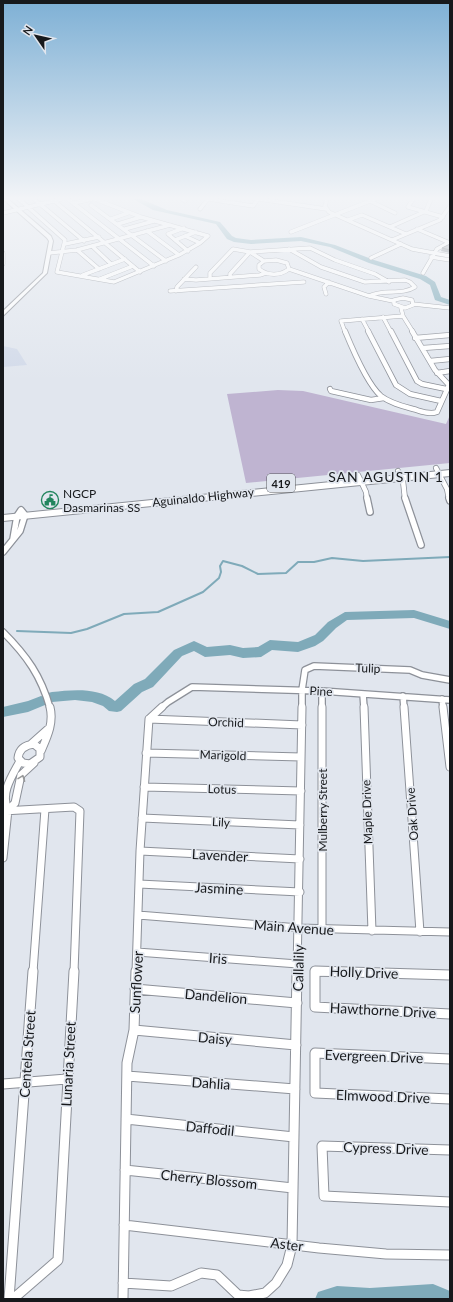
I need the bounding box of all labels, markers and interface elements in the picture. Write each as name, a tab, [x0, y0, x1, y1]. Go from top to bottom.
north arrow	[16, 16, 56, 56]
text: N	[20, 23, 35, 37]
district label: SAN AGUSTIN 1	[328, 468, 444, 485]
road number: 419	[267, 474, 295, 492]
street label: Aguinaldo Highway	[151, 484, 255, 510]
place label: NGCP Dasmarinas SS	[63, 486, 140, 515]
public building icon: NGCP Dasmarinas SS	[40, 490, 60, 510]
street label: Tulip	[355, 660, 381, 676]
street label: Pine	[309, 683, 333, 699]
street label: Orchid	[208, 714, 244, 730]
street label: Marigold	[199, 747, 247, 763]
street label: Mulberry Street	[315, 768, 330, 851]
one-way arrow	[17, 774, 25, 781]
street label: Maple Drive	[358, 780, 376, 844]
street label: Lotus	[207, 781, 237, 797]
street label: Oak Drive	[403, 787, 421, 841]
street label: Lily	[212, 814, 231, 830]
street label: Lavender	[191, 845, 249, 865]
street label: Jasmine	[194, 878, 244, 898]
street label: Main Avenue	[253, 916, 335, 938]
street label: Callalily	[289, 944, 307, 992]
street label: Iris	[208, 949, 228, 967]
street label: Sunflower	[126, 950, 146, 1014]
street label: Holly Drive	[329, 962, 399, 982]
street label: Dandelion	[184, 985, 248, 1007]
street label: Hawthorne Drive	[329, 999, 437, 1021]
street label: Centela Street	[15, 1010, 39, 1098]
street label: Lunaria Street	[57, 1021, 79, 1107]
street label: Daisy	[197, 1028, 233, 1048]
street label: Evergreen Drive	[324, 1046, 424, 1066]
street label: Dahlia	[191, 1073, 231, 1093]
street label: Elmwood Drive	[336, 1086, 430, 1106]
street label: Daffodil	[185, 1117, 235, 1139]
street label: Cypress Drive	[343, 1138, 429, 1158]
street label: Cherry Blossom	[160, 1165, 258, 1193]
street label: Aster	[270, 1234, 304, 1254]

